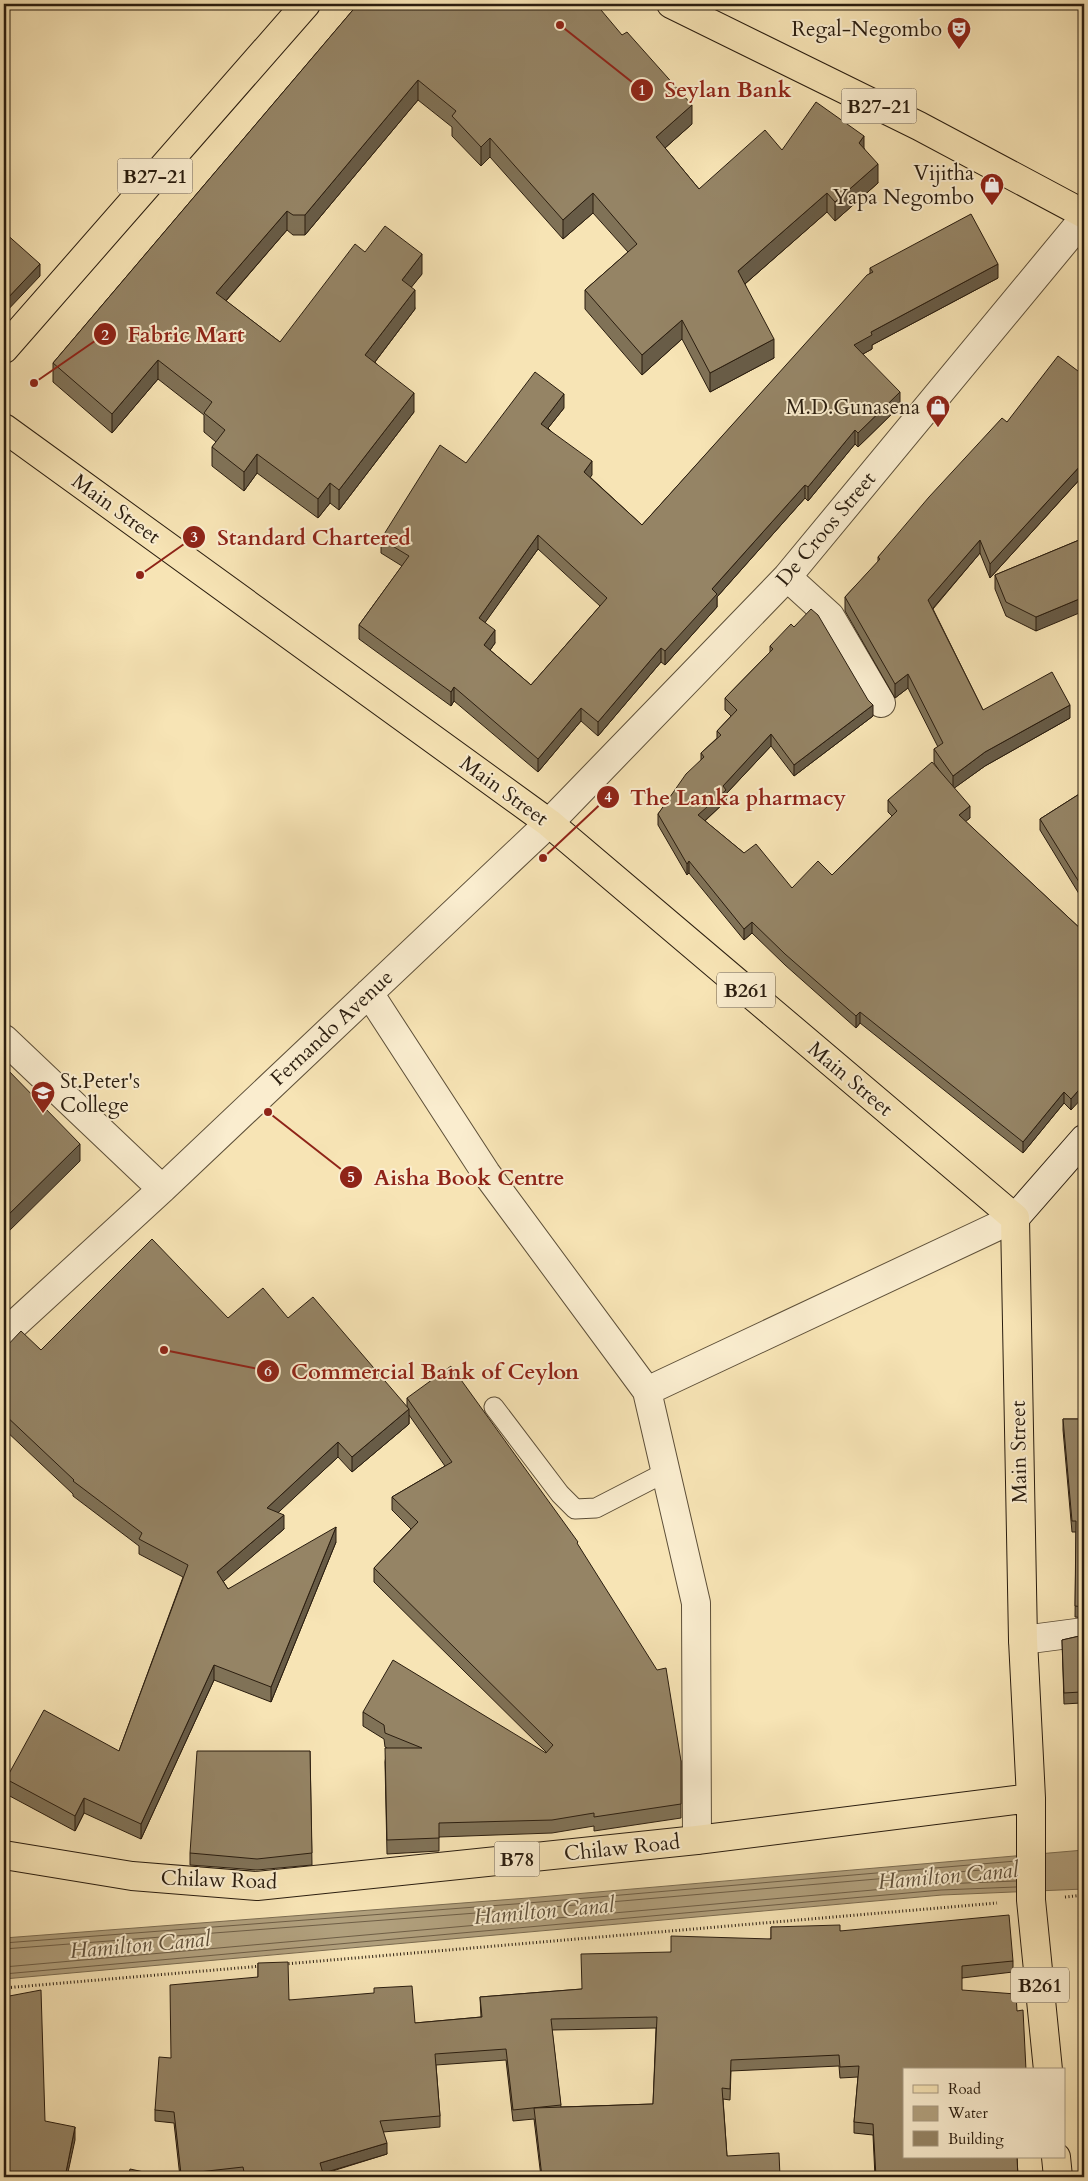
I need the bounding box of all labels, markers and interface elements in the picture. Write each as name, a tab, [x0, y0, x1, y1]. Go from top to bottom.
place label: Regal-Negombo	[791, 15, 942, 44]
theatre icon: Regal-Negombo	[946, 16, 972, 50]
callout: Seylan Bank	[630, 71, 802, 108]
text: Seylan Bank	[665, 75, 792, 105]
text: 1	[638, 80, 646, 100]
road number: B27-21	[842, 88, 916, 124]
road number: B27-21	[118, 158, 192, 194]
place label: Vijitha Yapa Negombo	[832, 159, 974, 212]
shop icon: Vijitha Yapa Negombo	[979, 172, 1005, 206]
callout: Fabric Mart	[92, 316, 254, 353]
text: Fabric Mart	[127, 320, 245, 350]
text: 2	[101, 325, 109, 345]
place label: M.D.Gunasena	[786, 393, 920, 422]
shop icon: M.D.Gunasena	[925, 394, 951, 428]
street label: De Croos Street	[769, 465, 883, 593]
street label: Main Street	[66, 467, 166, 551]
callout: Standard Chartered	[182, 519, 420, 556]
text: Standard Chartered	[217, 523, 411, 553]
text: 3	[190, 527, 198, 547]
street label: Main Street	[454, 749, 554, 833]
callout: The Lanka pharmacy	[595, 778, 856, 815]
text: The Lanka pharmacy	[630, 783, 847, 813]
text: 4	[604, 787, 612, 807]
street label: Fernando Avenue	[264, 963, 400, 1093]
road number: B261	[717, 972, 775, 1008]
street label: Main Street	[801, 1035, 899, 1123]
place label: St.Peter's College	[60, 1067, 140, 1120]
school or university icon: St.Peter's College	[30, 1080, 56, 1114]
callout: Aisha Book Centre	[339, 1158, 574, 1195]
text: Aisha Book Centre	[374, 1163, 564, 1193]
text: 5	[347, 1167, 355, 1187]
callout: Commercial Bank of Ceylon	[255, 1353, 589, 1390]
text: Commercial Bank of Ceylon	[291, 1357, 579, 1387]
text: 6	[264, 1361, 272, 1381]
street label: Main Street	[1004, 1400, 1034, 1504]
street label: Chilaw Road	[563, 1827, 681, 1869]
road number: B78	[494, 1842, 540, 1876]
water label: Hamilton Canal	[876, 1855, 1021, 1897]
street label: Chilaw Road	[160, 1863, 278, 1897]
water label: Hamilton Canal	[472, 1890, 617, 1932]
water label: Hamilton Canal	[68, 1924, 213, 1966]
road number: B261	[1011, 1968, 1069, 2002]
legend	[903, 2068, 1066, 2158]
text: Road	[948, 2079, 981, 2099]
text: Water	[947, 2103, 989, 2123]
text: Building	[948, 2129, 1004, 2149]

